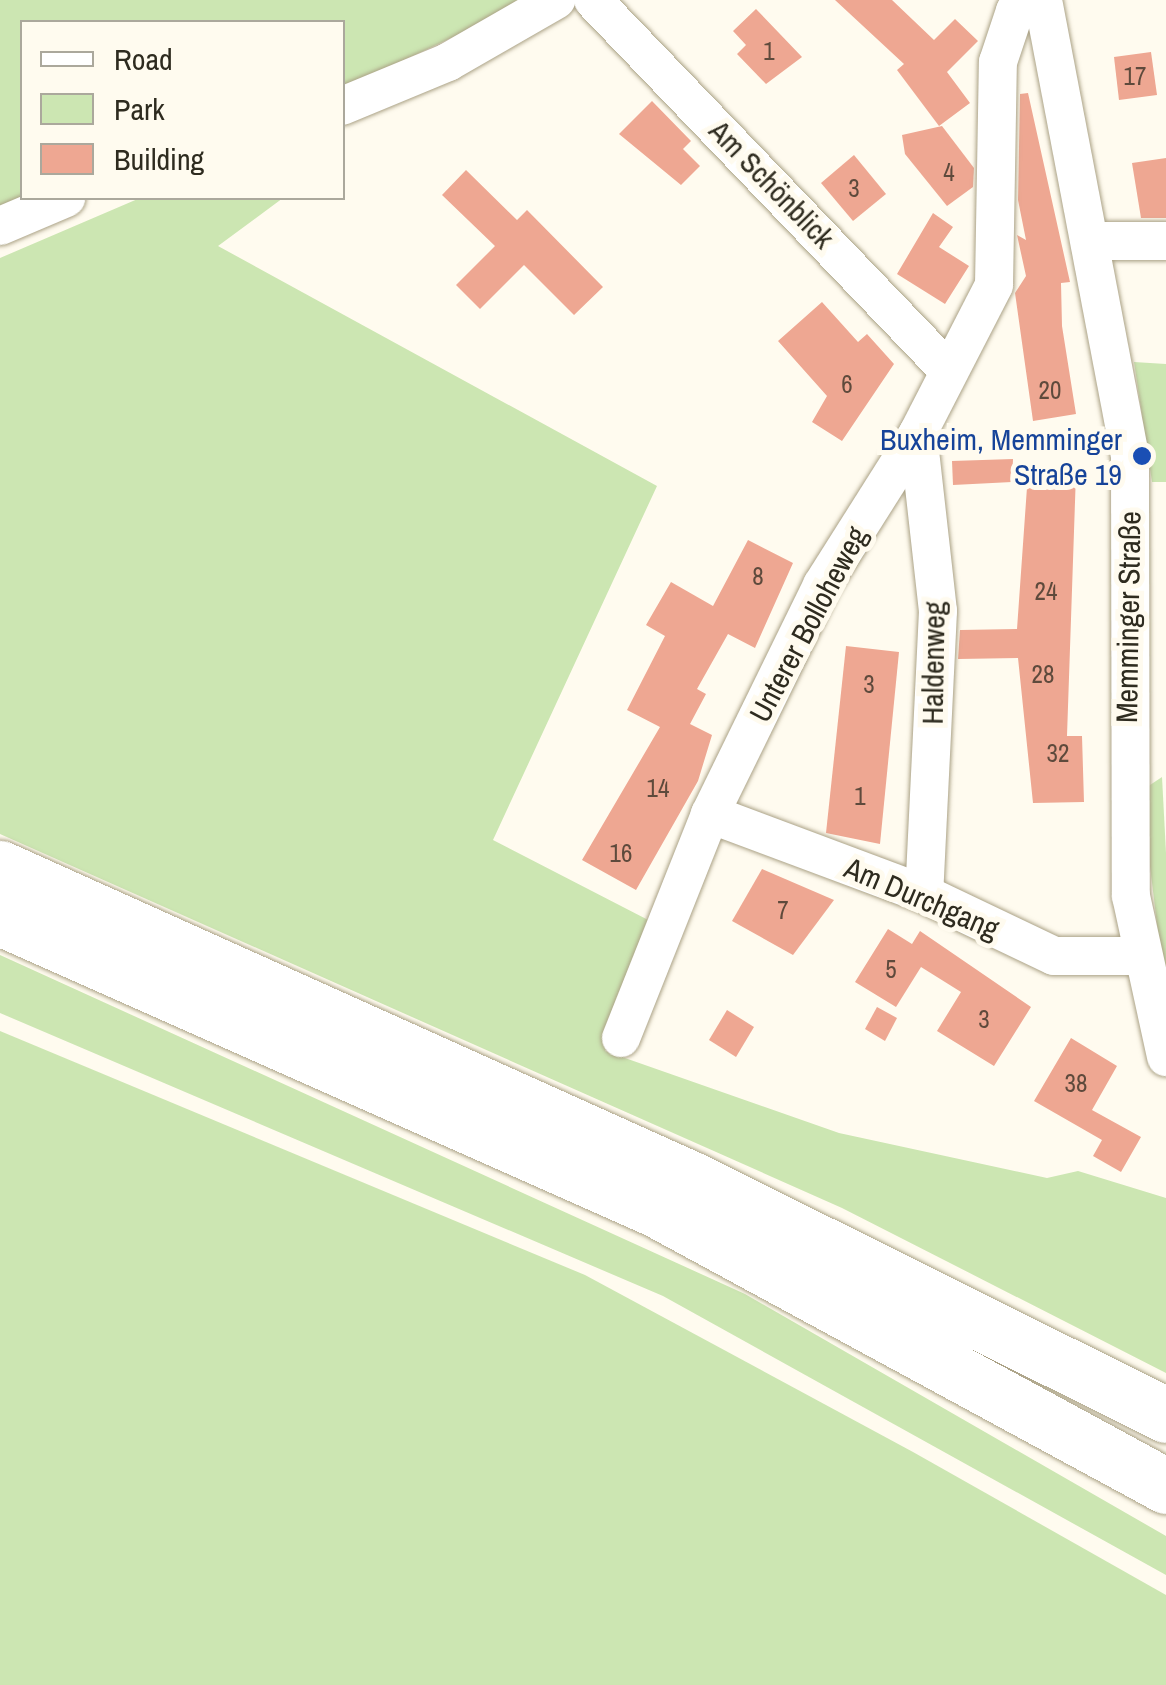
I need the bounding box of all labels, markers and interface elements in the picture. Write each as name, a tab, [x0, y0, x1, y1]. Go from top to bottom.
legend	[20, 20, 345, 200]
house number: 1	[763, 36, 775, 66]
text: Road	[114, 39, 173, 79]
house number: 17	[1124, 61, 1146, 91]
text: Park	[114, 89, 165, 129]
street label: Am Schönblick	[702, 112, 842, 256]
text: Building	[114, 139, 204, 179]
house number: 4	[943, 157, 955, 187]
house number: 3	[848, 173, 860, 203]
house number: 6	[841, 369, 853, 399]
house number: 20	[1039, 375, 1061, 405]
place label: Buxheim, Memminger Straße 19	[880, 421, 1122, 492]
marker: Buxheim, Memminger Straße 19	[1131, 445, 1153, 467]
street label: Memminger Straße	[1108, 511, 1148, 723]
street label: Unterer Bolloheweg	[741, 520, 875, 728]
house number: 8	[752, 561, 764, 591]
house number: 24	[1035, 576, 1057, 606]
street label: Haldenweg	[914, 601, 952, 725]
house number: 28	[1032, 659, 1054, 689]
house number: 3	[863, 669, 875, 699]
house number: 32	[1047, 738, 1069, 768]
house number: 14	[647, 773, 669, 803]
house number: 1	[854, 781, 866, 811]
house number: 16	[610, 838, 632, 868]
street label: Am Durchgang	[839, 849, 1005, 947]
house number: 7	[777, 895, 789, 925]
house number: 5	[885, 954, 897, 984]
house number: 3	[978, 1004, 990, 1034]
house number: 38	[1065, 1068, 1087, 1098]

